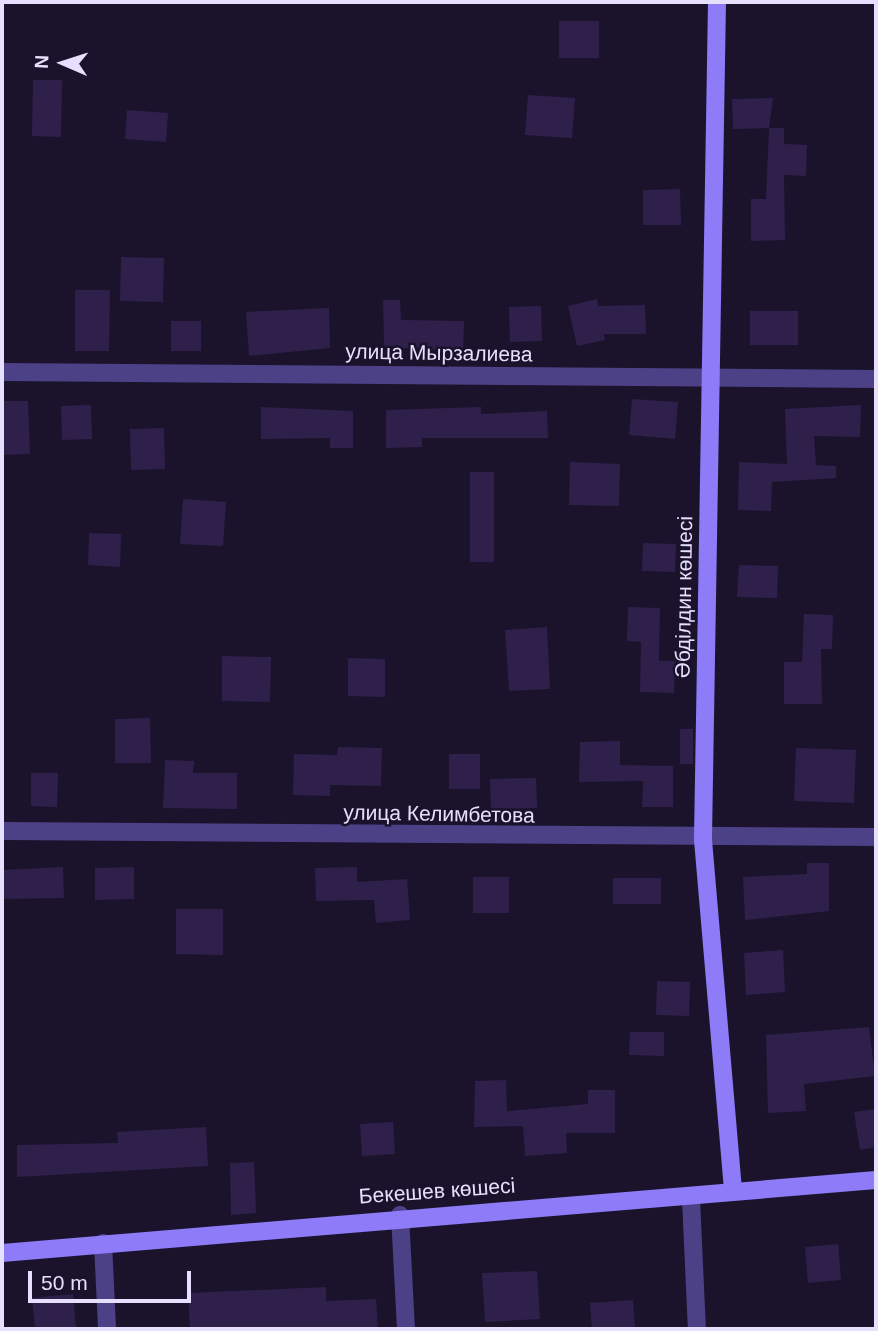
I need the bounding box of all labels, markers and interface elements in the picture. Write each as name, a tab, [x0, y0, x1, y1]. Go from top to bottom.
north arrow	[28, 28, 98, 98]
text: N	[31, 54, 52, 69]
street label: улица Мырзалиева	[345, 339, 533, 367]
street label: Әбділдин көшесі	[670, 516, 698, 678]
street label: улица Келимбетова	[343, 800, 535, 828]
street label: Бекешев көшесі	[358, 1173, 516, 1209]
scale bar	[32, 1258, 194, 1302]
text: 50 m	[41, 1271, 88, 1294]

